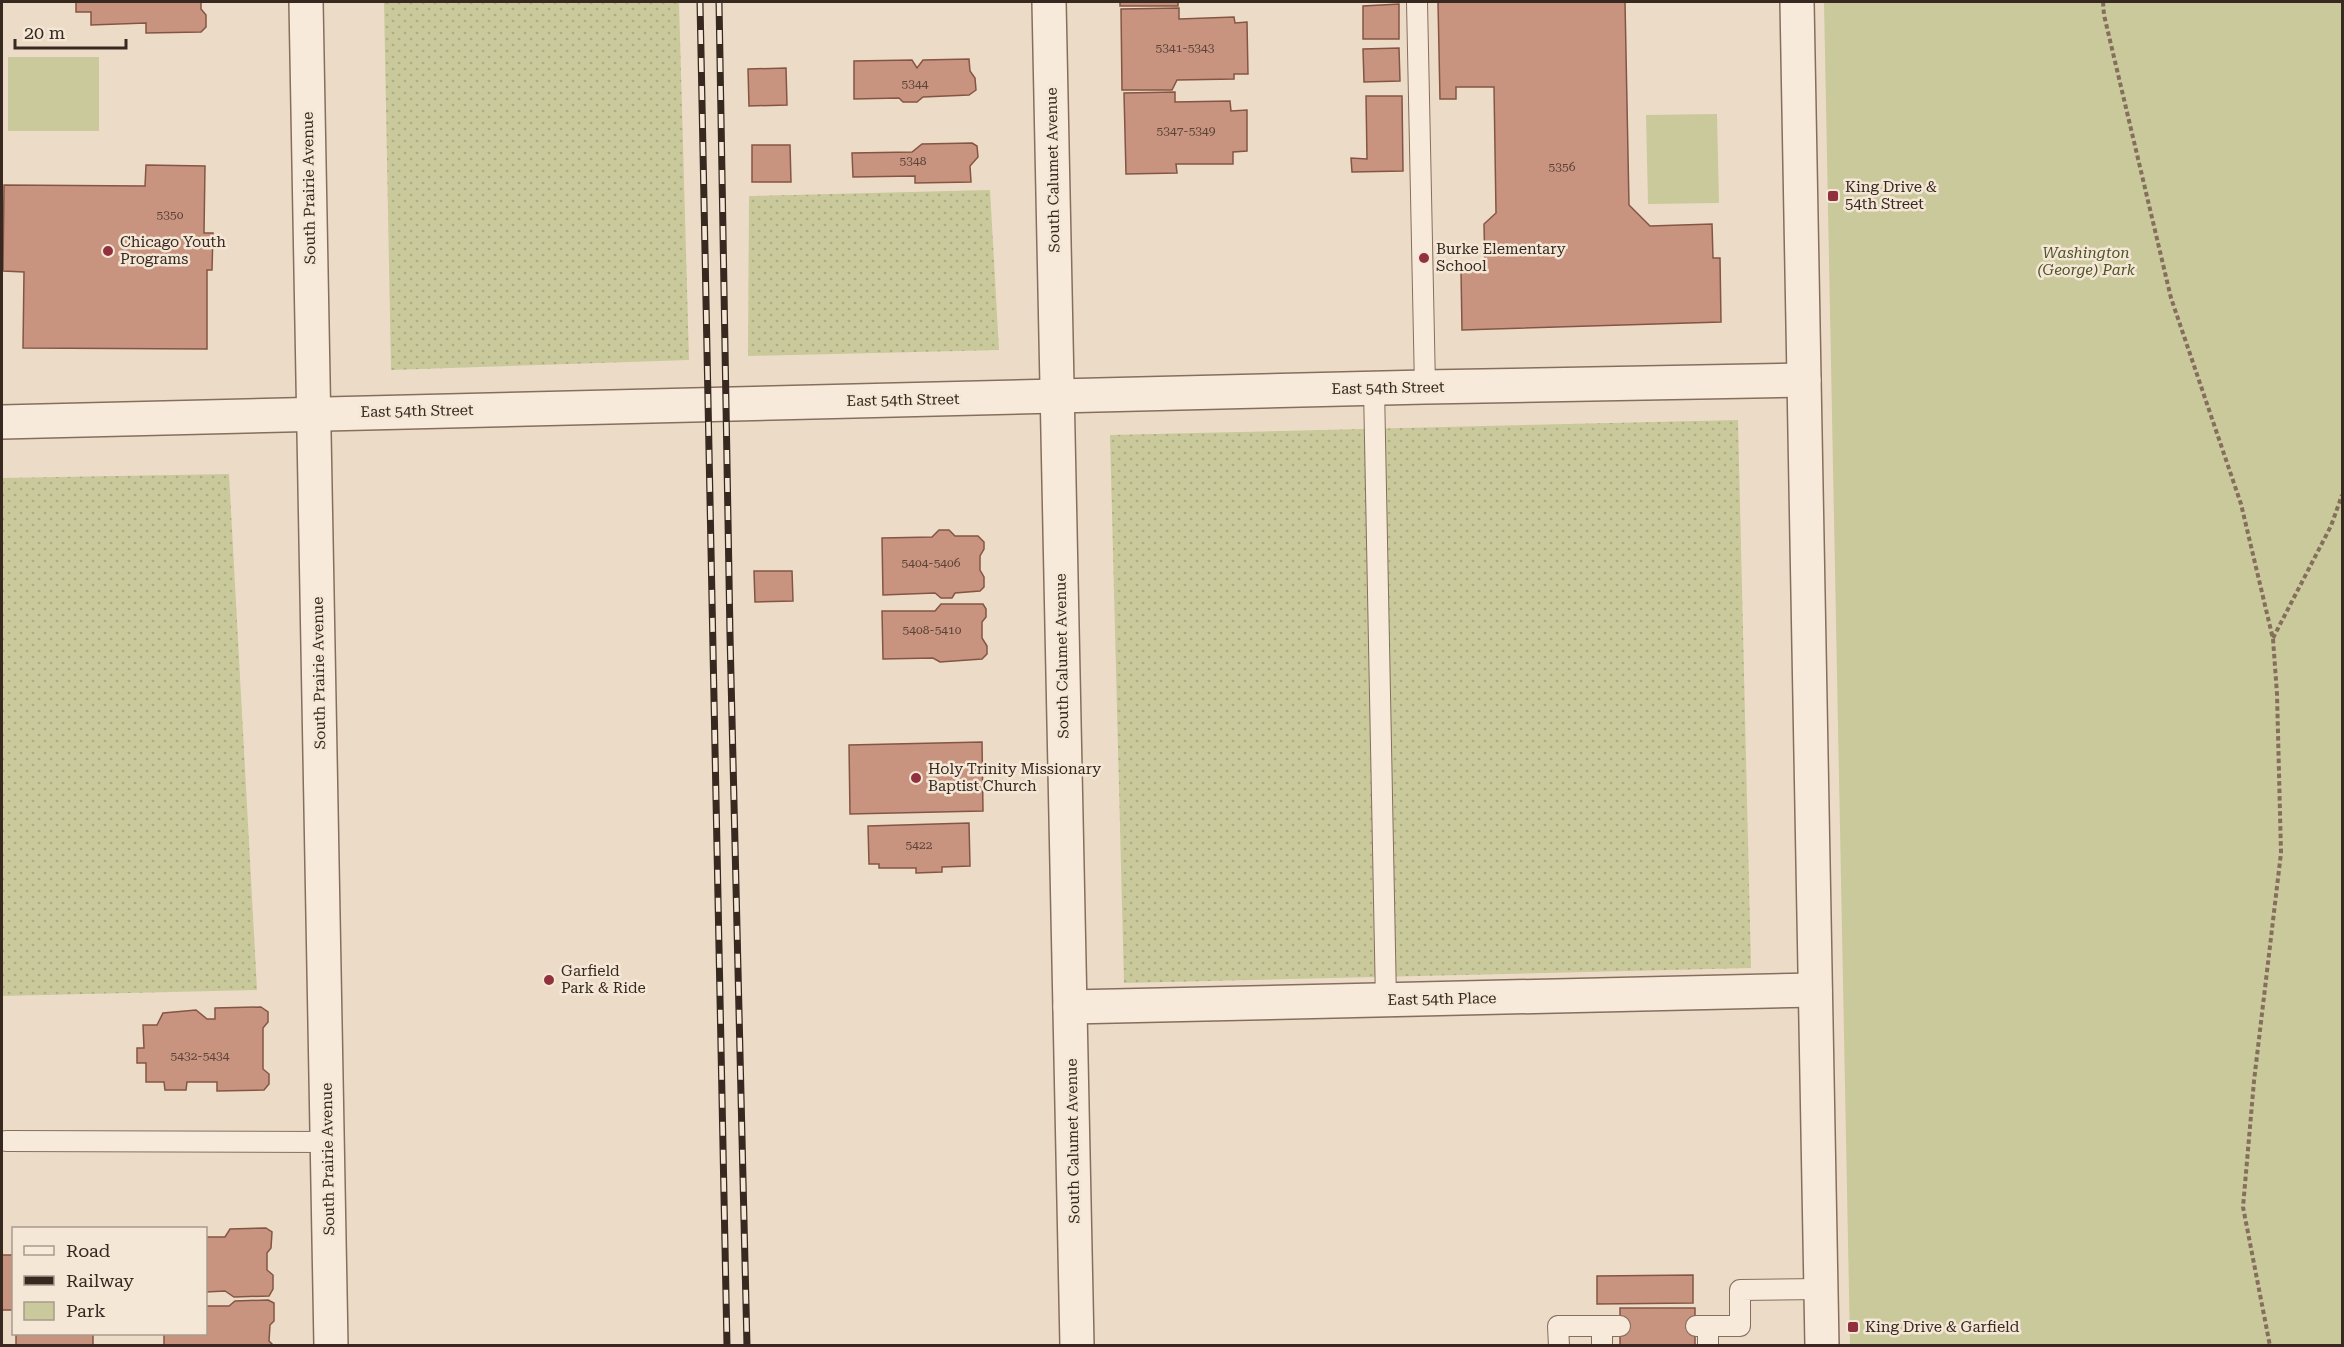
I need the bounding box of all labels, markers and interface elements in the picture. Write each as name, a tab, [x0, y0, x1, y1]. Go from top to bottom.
scale bar	[15, 12, 126, 50]
text: 20 m	[24, 22, 65, 43]
house number: 5341-5343	[1155, 41, 1215, 55]
house number: 5344	[902, 77, 929, 91]
street label: South Calumet Avenue	[1043, 87, 1063, 253]
street label: South Prairie Avenue	[299, 112, 319, 264]
house number: 5347-5349	[1156, 124, 1216, 138]
house number: 5348	[900, 154, 927, 168]
house number: 5356	[1549, 160, 1576, 174]
place label: King Drive & 54th Street	[1845, 178, 1937, 213]
marker: King Drive & 54th Street	[1826, 189, 1840, 203]
house number: 5350	[157, 208, 184, 222]
place label: Chicago Youth Programs	[120, 233, 226, 268]
place label: Burke Elementary School	[1436, 240, 1566, 275]
marker: Chicago Youth Programs	[101, 244, 115, 258]
park label: Washington (George) Park	[2037, 244, 2136, 279]
marker: Burke Elementary School	[1417, 251, 1431, 265]
street label: East 54th Street	[1331, 378, 1445, 398]
street label: East 54th Street	[846, 390, 960, 410]
street label: East 54th Street	[360, 401, 474, 421]
house number: 5404-5406	[901, 556, 961, 570]
street label: South Calumet Avenue	[1052, 573, 1072, 739]
street label: South Prairie Avenue	[309, 597, 329, 749]
house number: 5408-5410	[902, 623, 962, 637]
place label: Holy Trinity Missionary Baptist Church	[928, 760, 1101, 795]
marker: Holy Trinity Missionary Baptist Church	[909, 771, 923, 785]
house number: 5422	[906, 838, 933, 852]
place label: Garfield Park & Ride	[561, 962, 646, 997]
marker: Garfield Park & Ride	[542, 973, 556, 987]
street label: East 54th Place	[1387, 989, 1497, 1009]
house number: 5432-5434	[170, 1049, 230, 1063]
street label: South Calumet Avenue	[1063, 1058, 1083, 1224]
street label: South Prairie Avenue	[318, 1083, 338, 1235]
legend	[12, 1227, 207, 1335]
text: Road	[66, 1240, 111, 1261]
text: Railway	[66, 1270, 134, 1291]
text: Park	[66, 1300, 106, 1321]
place label: King Drive & Garfield	[1865, 1318, 2020, 1336]
marker: King Drive & Garfield	[1846, 1320, 1860, 1334]

